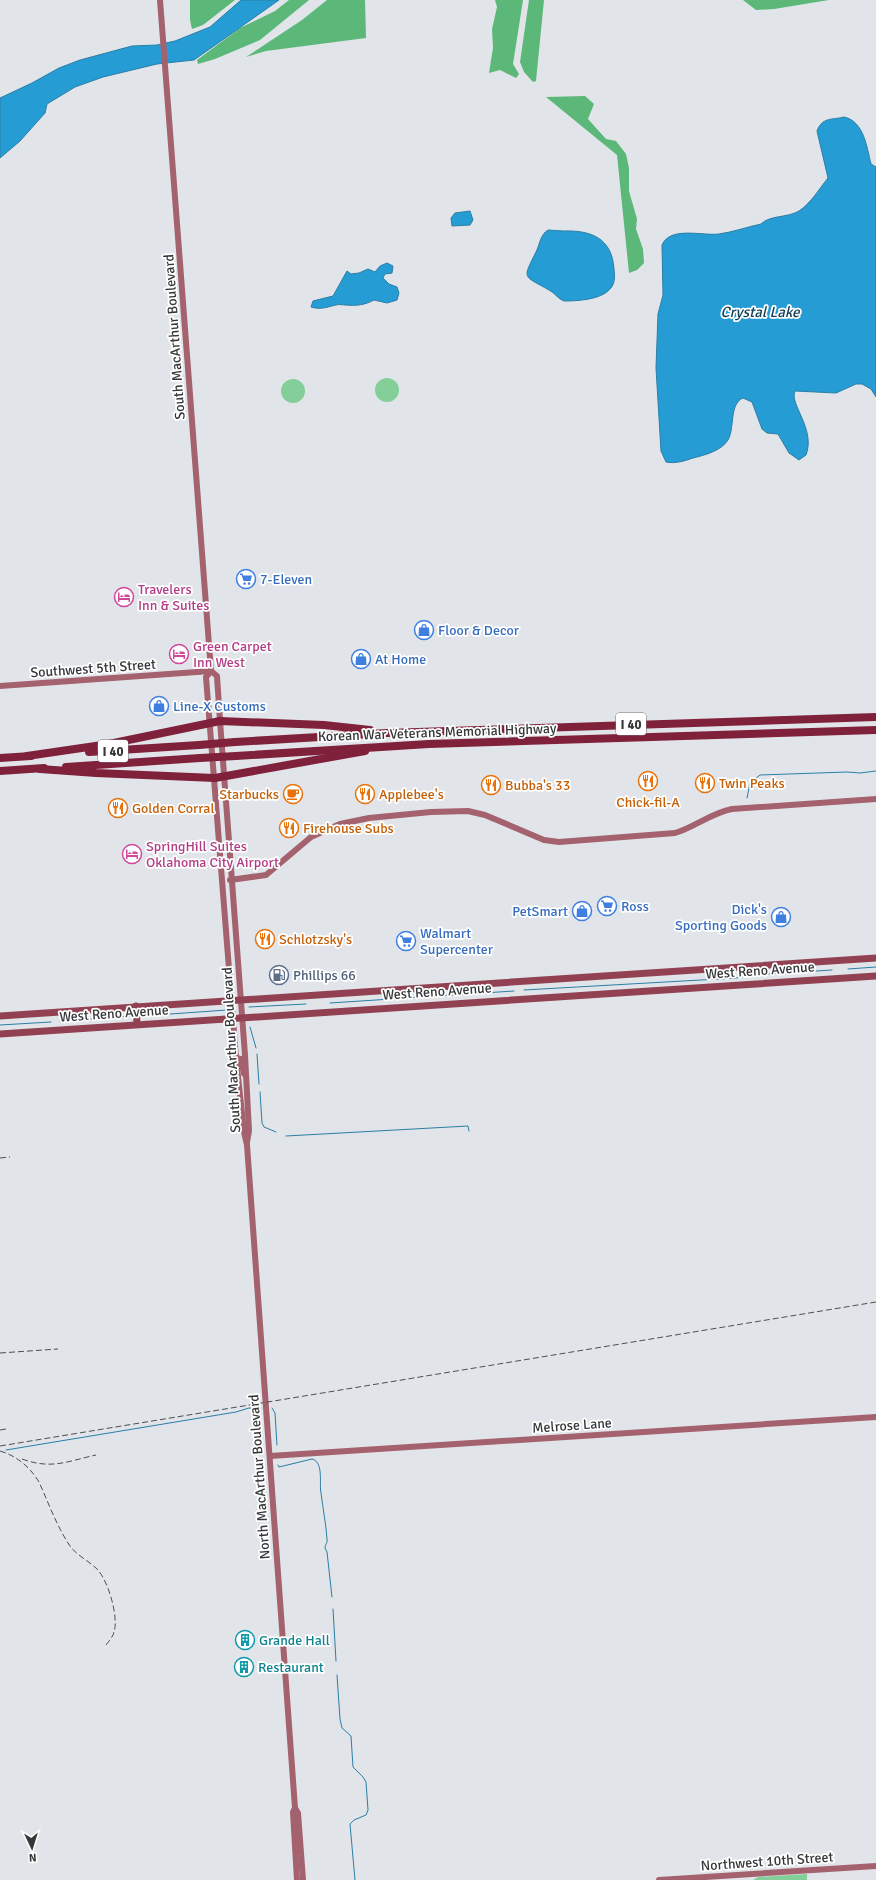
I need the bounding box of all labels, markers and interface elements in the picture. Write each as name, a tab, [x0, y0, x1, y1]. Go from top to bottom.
street label: South MacArthur Boulevard	[160, 254, 189, 420]
water label: Crystal Lake	[720, 303, 801, 321]
supermarket icon: 7-Eleven	[235, 568, 257, 590]
place label: 7-Eleven	[260, 571, 312, 588]
place label: Travelers Inn & Suites	[138, 581, 209, 614]
hotel icon: Travelers Inn & Suites	[113, 586, 135, 608]
shop icon: Floor & Decor	[413, 619, 435, 641]
place label: Floor & Decor	[438, 622, 520, 639]
place label: Green Carpet Inn West	[193, 638, 272, 671]
hotel icon: Green Carpet Inn West	[168, 643, 190, 665]
shop icon: At Home	[350, 648, 372, 670]
place label: At Home	[375, 651, 426, 668]
street label: Southwest 5th Street	[30, 656, 156, 681]
shop icon: Line-X Customs	[148, 695, 170, 717]
place label: Line-X Customs	[173, 698, 266, 715]
road number: I 40	[616, 713, 646, 735]
street label: Korean War Veterans Memorial Highway	[317, 720, 557, 745]
road number: I 40	[98, 740, 128, 762]
restaurant icon: Chick-fil-A	[637, 770, 659, 792]
restaurant icon: Twin Peaks	[694, 772, 716, 794]
restaurant icon: Bubba's 33	[480, 774, 502, 796]
place label: Twin Peaks	[719, 775, 785, 792]
place label: Bubba's 33	[505, 777, 570, 794]
cafe icon: Starbucks	[282, 783, 304, 805]
restaurant icon: Applebee's	[354, 783, 376, 805]
place label: Starbucks	[219, 786, 279, 803]
place label: Applebee's	[379, 786, 444, 803]
place label: Chick-fil-A	[616, 794, 680, 811]
restaurant icon: Golden Corral	[107, 797, 129, 819]
place label: Golden Corral	[132, 800, 215, 817]
restaurant icon: Firehouse Subs	[278, 817, 300, 839]
place label: Firehouse Subs	[303, 820, 394, 837]
place label: SpringHill Suites Oklahoma City Airport	[146, 838, 279, 871]
hotel icon: SpringHill Suites Oklahoma City Airport	[121, 843, 143, 865]
supermarket icon: Ross	[596, 895, 618, 917]
place label: Ross	[621, 898, 649, 915]
shop icon: PetSmart	[571, 900, 593, 922]
place label: Dick's Sporting Goods	[675, 901, 767, 934]
place label: PetSmart	[512, 903, 568, 920]
shop icon: Dick's Sporting Goods	[770, 906, 792, 928]
place label: Walmart Supercenter	[420, 925, 494, 958]
restaurant icon: Schlotzsky's	[254, 928, 276, 950]
supermarket icon: Walmart Supercenter	[395, 930, 417, 952]
place label: Schlotzsky's	[279, 931, 352, 948]
street label: West Reno Avenue	[705, 958, 815, 983]
fuel station icon: Phillips 66	[268, 964, 290, 986]
street label: South MacArthur Boulevard	[219, 967, 244, 1133]
place label: Phillips 66	[293, 967, 356, 984]
street label: West Reno Avenue	[382, 979, 492, 1004]
street label: West Reno Avenue	[59, 1001, 169, 1026]
street label: North MacArthur Boulevard	[245, 1394, 274, 1560]
street label: Melrose Lane	[532, 1414, 612, 1437]
building icon: Grande Hall	[234, 1629, 256, 1651]
place label: Grande Hall	[259, 1632, 330, 1649]
building icon: Restaurant	[233, 1656, 255, 1678]
place label: Restaurant	[258, 1659, 324, 1676]
north arrow	[12, 1828, 52, 1868]
street label: Northwest 10th Street	[700, 1848, 834, 1875]
text: N	[28, 1851, 37, 1864]

